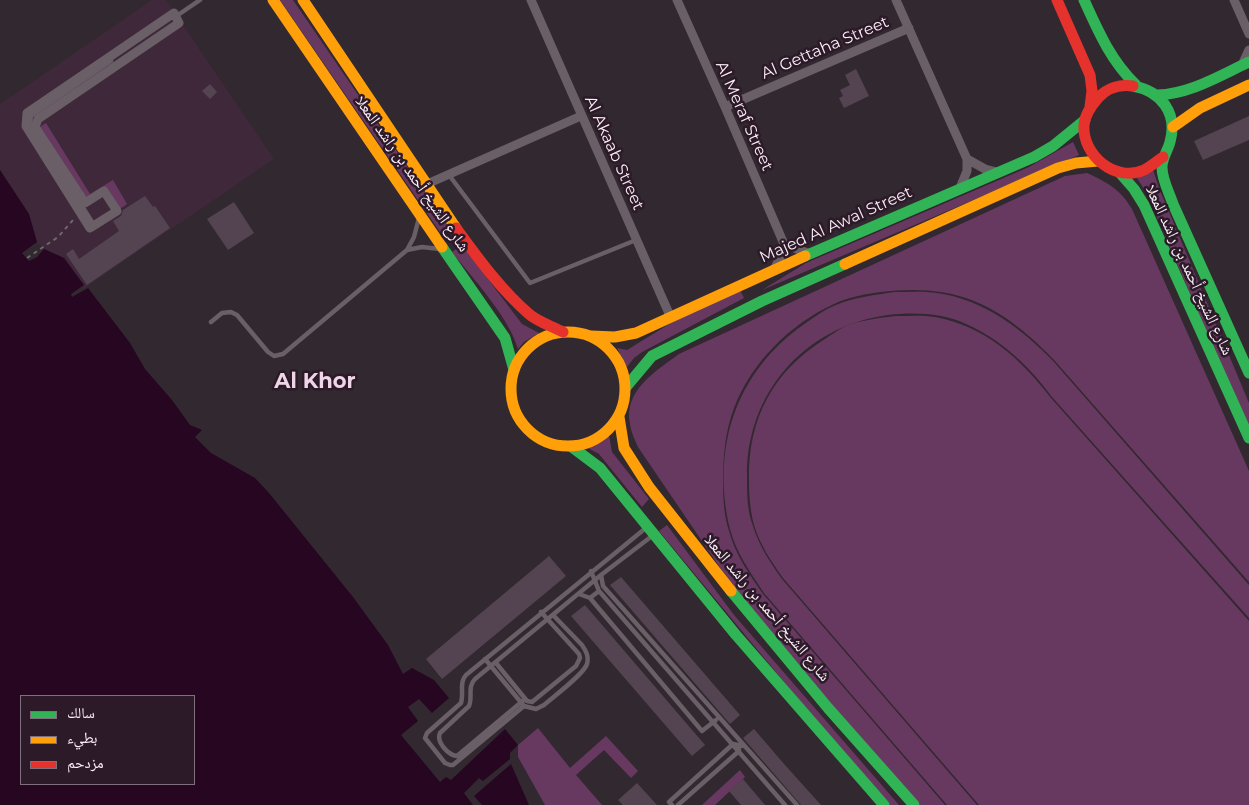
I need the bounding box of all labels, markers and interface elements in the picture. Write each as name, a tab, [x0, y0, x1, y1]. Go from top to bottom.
street label: Al Gettaha Street	[758, 12, 892, 84]
street label: Al Meraf Street	[711, 58, 777, 174]
street label: شارع الشيخ أحمد بن راشد المعلا	[351, 92, 473, 256]
street label: Al Akaab Street	[580, 93, 648, 213]
street label: شارع الشيخ أحمد بن راشد المعلا	[1141, 182, 1237, 358]
street label: Majed Al Awal Street	[757, 183, 915, 267]
district label: Al Khor	[274, 369, 356, 395]
street label: شارع الشيخ أحمد بن راشد المعلا	[700, 531, 834, 685]
legend	[20, 695, 195, 785]
text: سالك	[67, 703, 95, 722]
text: بطيء	[67, 728, 97, 747]
text: مزدحم	[67, 753, 104, 772]

